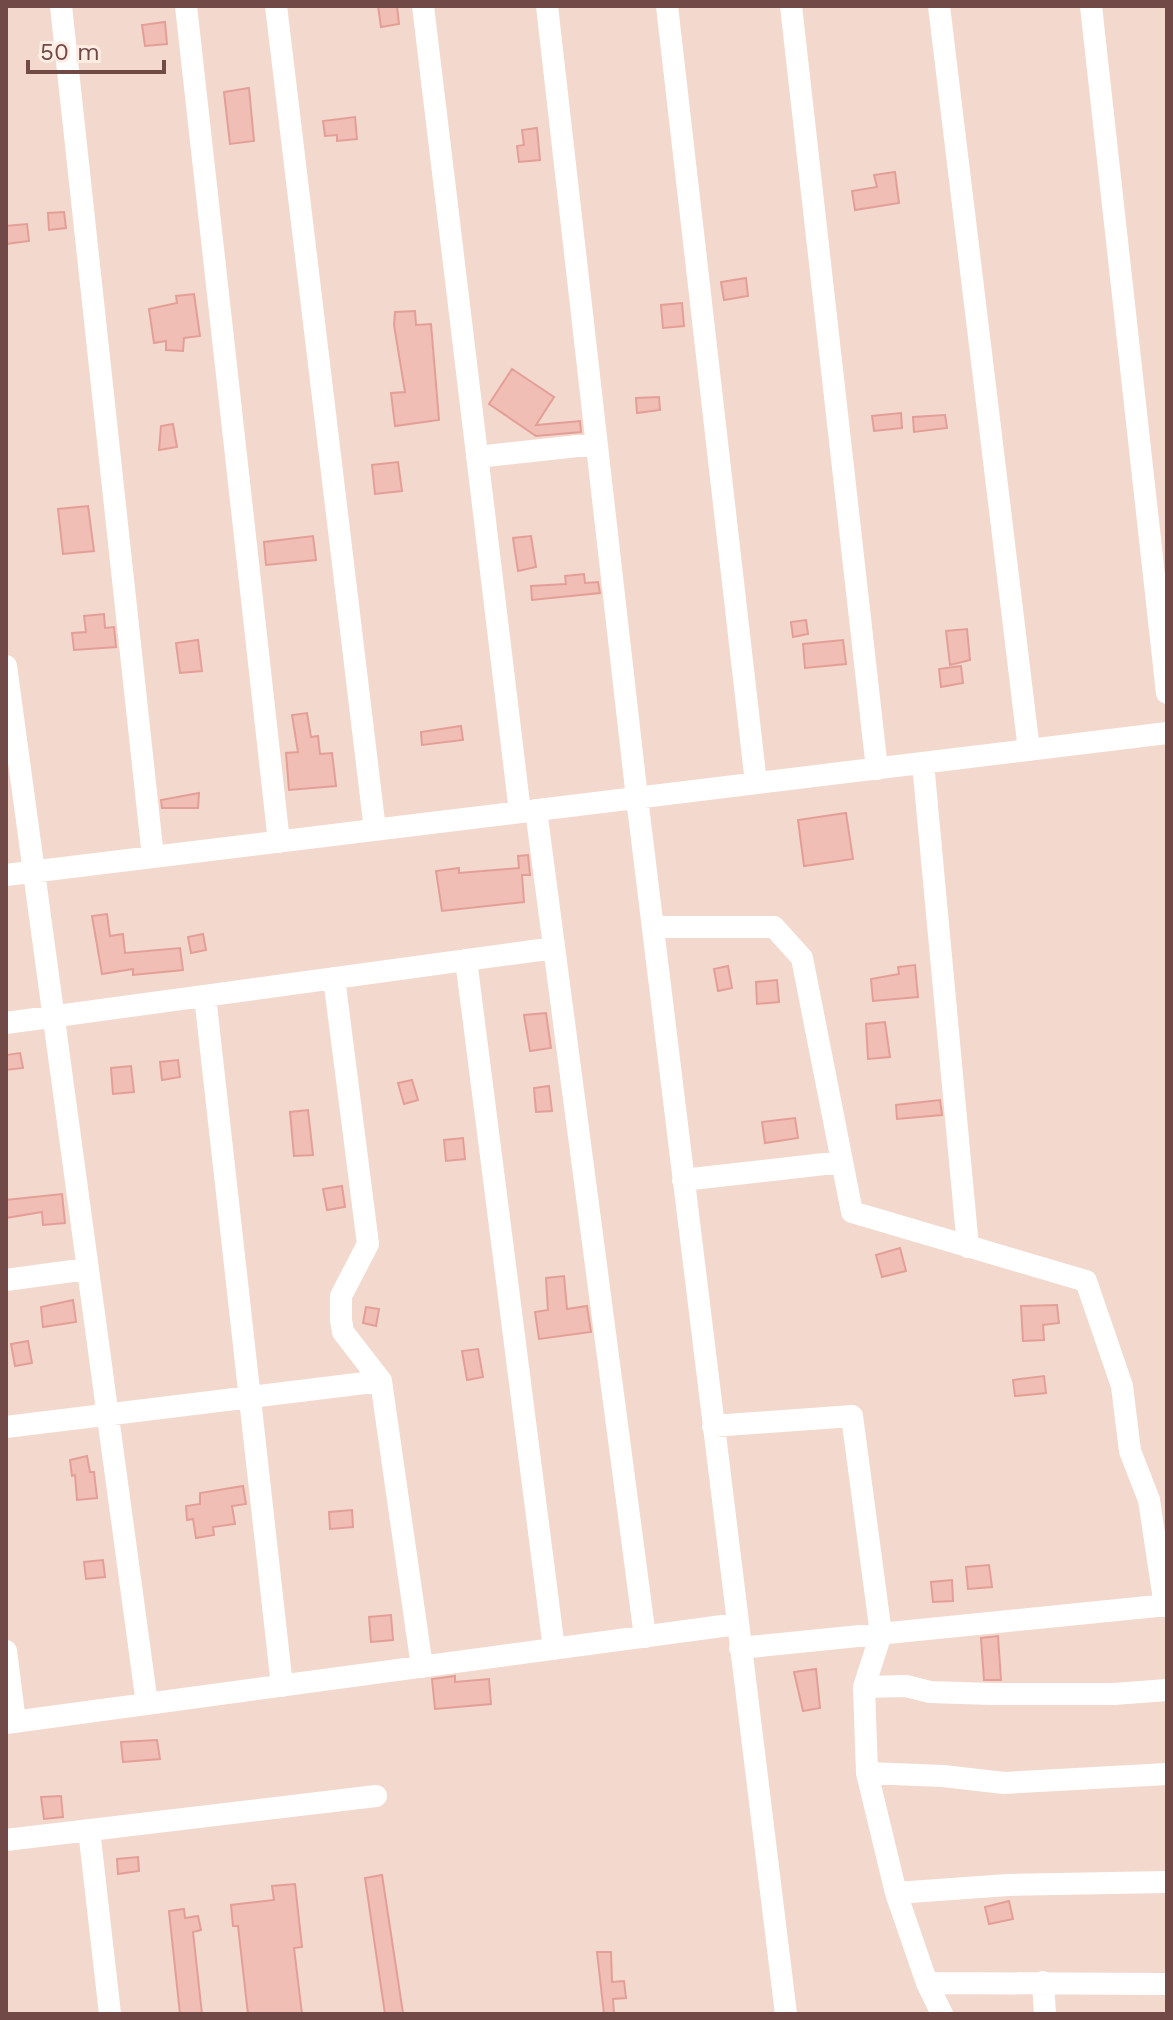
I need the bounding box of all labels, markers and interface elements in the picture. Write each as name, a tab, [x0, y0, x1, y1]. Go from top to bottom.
scale bar	[28, 24, 164, 74]
text: 50 m	[40, 38, 100, 66]

